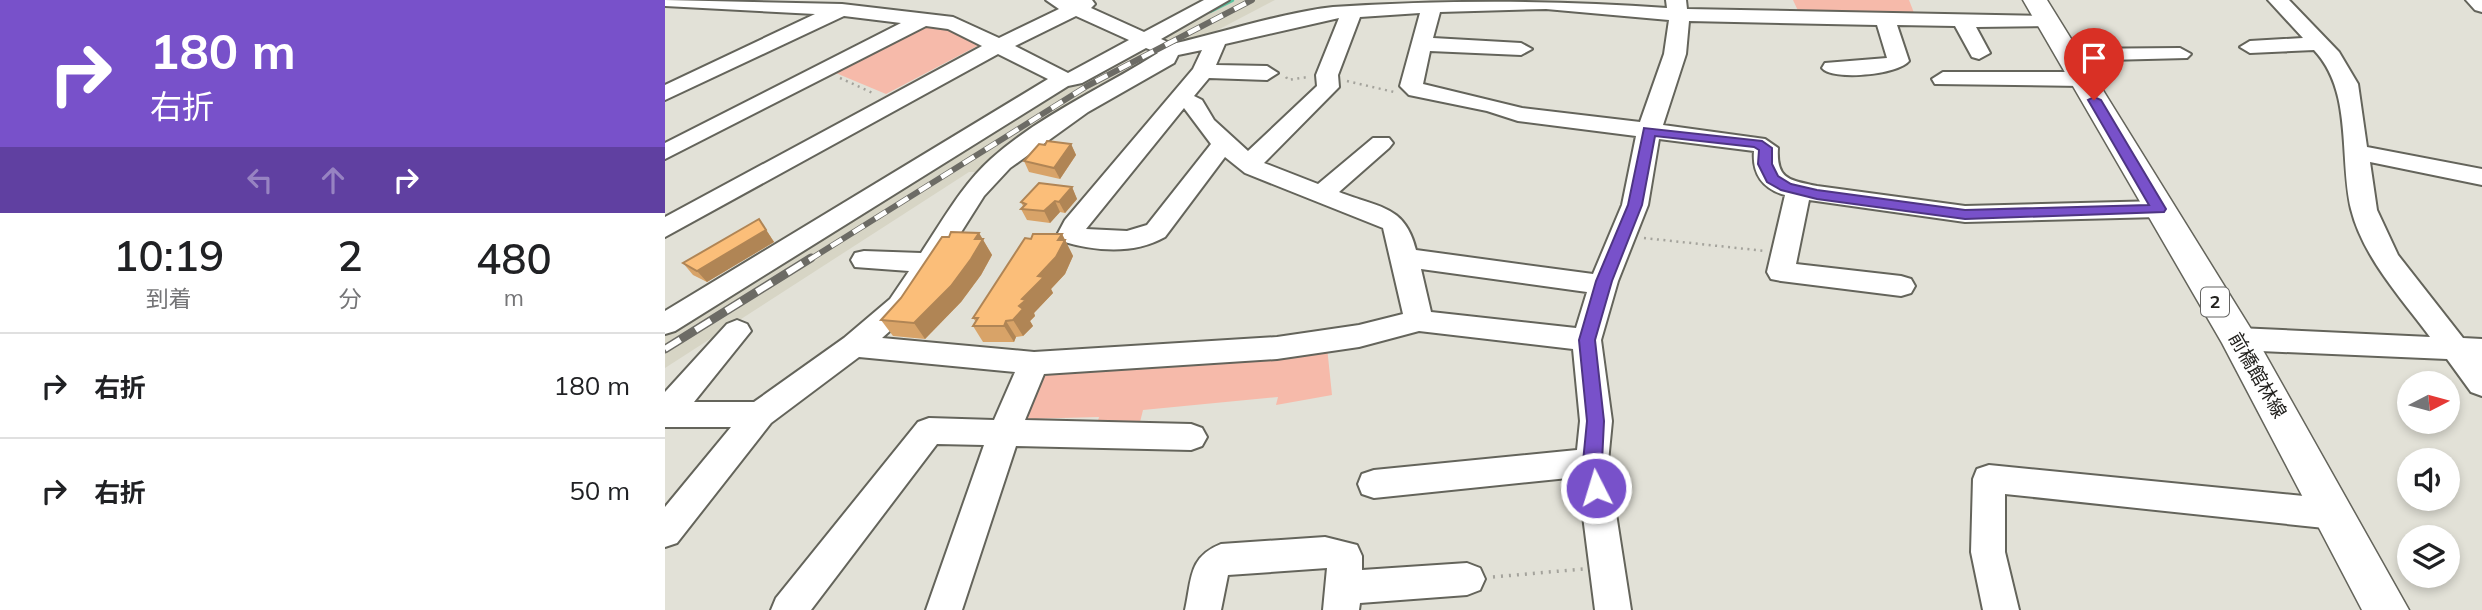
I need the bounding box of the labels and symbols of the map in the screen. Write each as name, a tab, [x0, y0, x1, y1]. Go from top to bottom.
pin	[2064, 28, 2124, 100]
road number: 2	[2201, 288, 2229, 316]
street label: 前橋館林線	[2224, 328, 2292, 422]
north arrow	[2397, 371, 2461, 434]
position arrow	[1559, 451, 1633, 525]

